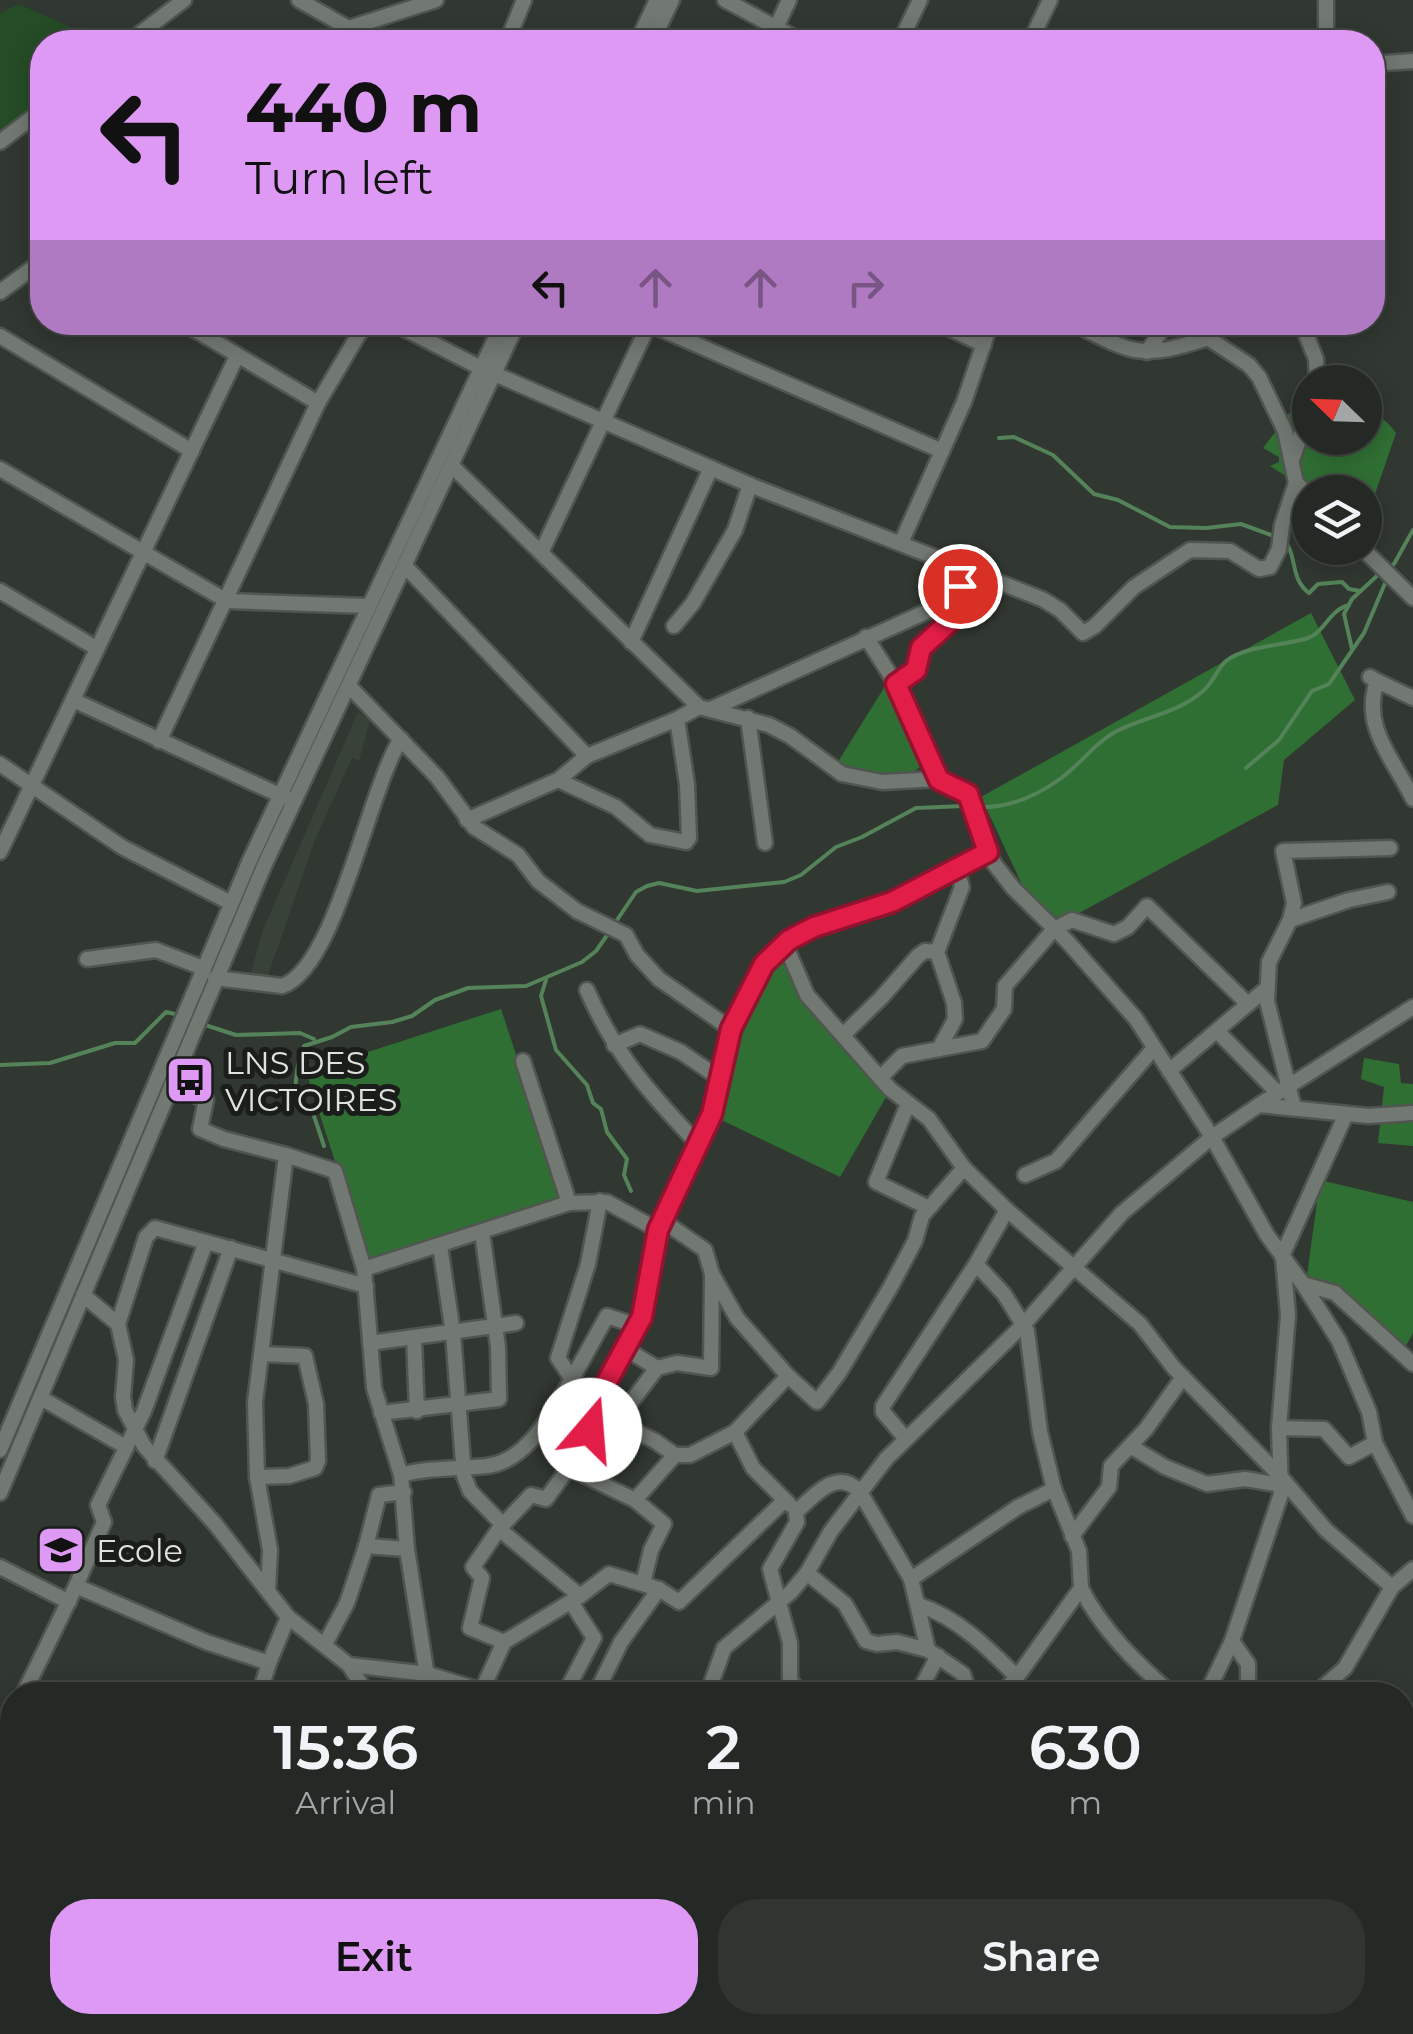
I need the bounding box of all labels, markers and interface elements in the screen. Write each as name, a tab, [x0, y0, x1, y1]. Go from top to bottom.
text: 440 m	[245, 64, 482, 150]
icon: left	[80, 70, 210, 200]
text: Turn left	[245, 150, 433, 205]
icon: left	[523, 260, 578, 315]
icon: ahead	[628, 260, 683, 315]
icon: ahead	[733, 260, 788, 315]
icon: right	[838, 260, 893, 315]
north arrow	[1292, 365, 1382, 455]
map controls	[1292, 365, 1382, 565]
button: layers	[1292, 475, 1382, 565]
pin	[918, 544, 1003, 629]
icon: arrive	[933, 559, 988, 614]
place label: LNS DES VICTOIRES	[225, 1043, 398, 1119]
bus stop icon: LNS DES VICTOIRES	[164, 1054, 216, 1106]
position arrow	[538, 1378, 642, 1482]
school or university icon: Ecole	[35, 1524, 87, 1576]
place label: Ecole	[96, 1531, 183, 1570]
text: 15:36	[273, 1711, 418, 1784]
text: 2	[706, 1711, 741, 1784]
text: 630	[1029, 1711, 1142, 1784]
text: Arrival	[295, 1783, 396, 1822]
text: min	[691, 1783, 756, 1822]
text: m	[1068, 1783, 1102, 1822]
button: Exit	[50, 1899, 698, 2014]
button: Share	[718, 1899, 1365, 2014]

